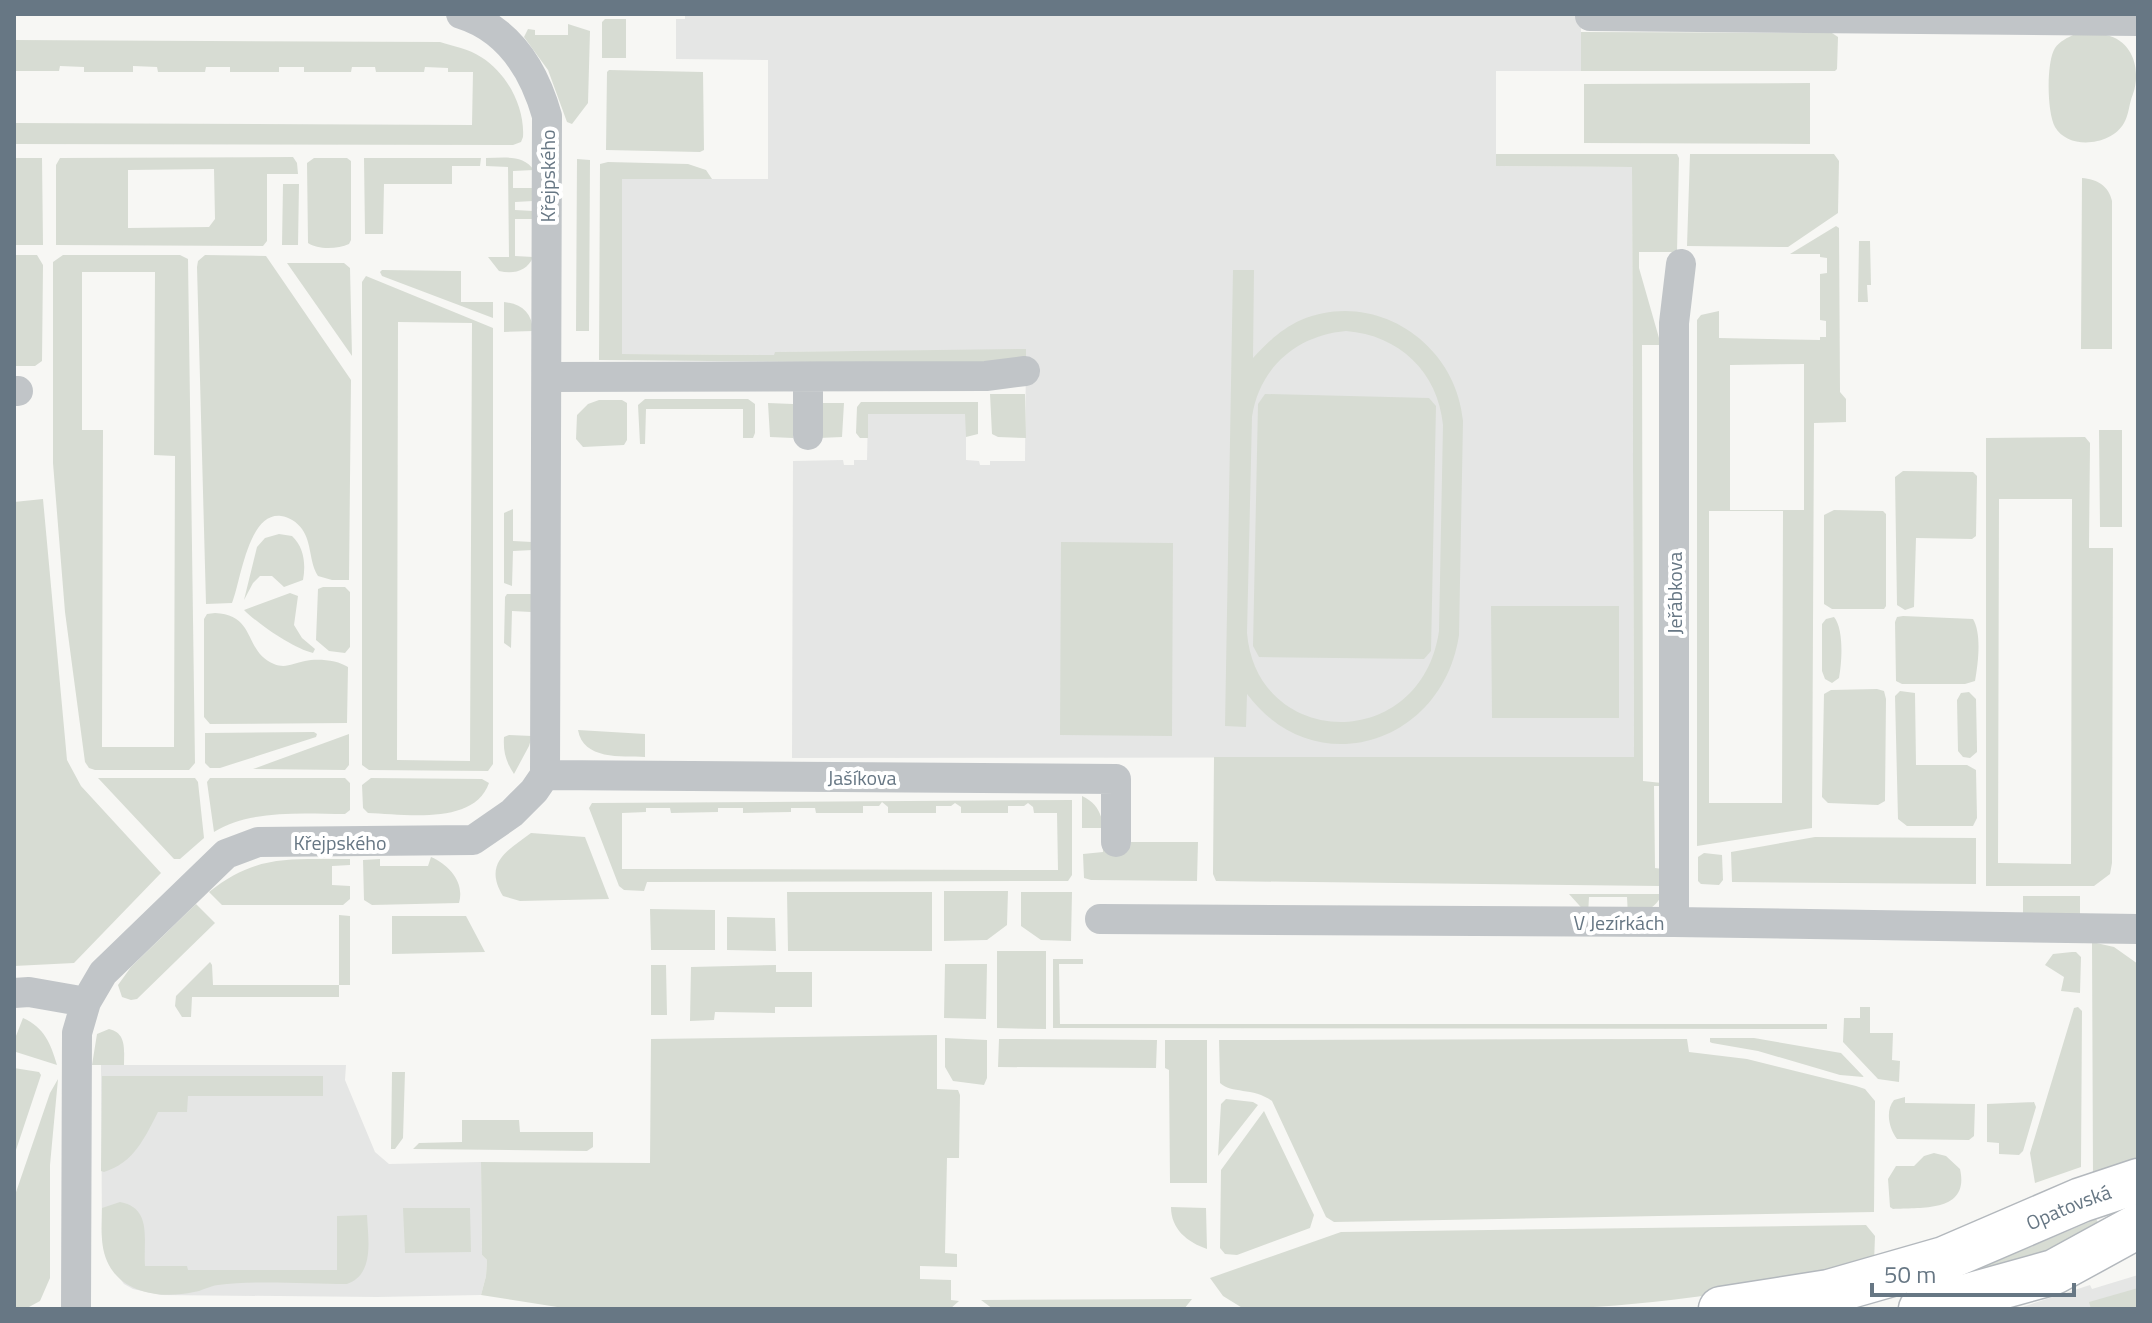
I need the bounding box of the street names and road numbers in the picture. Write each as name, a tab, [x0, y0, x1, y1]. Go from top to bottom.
street label: Křejpského	[532, 129, 563, 223]
street label: Jeřábkova	[1659, 552, 1690, 634]
street label: Jašíkova	[828, 762, 896, 793]
street label: Křejpského	[293, 827, 387, 858]
street label: V Jezírkách	[1573, 907, 1665, 938]
street label: Opatovská	[2021, 1176, 2115, 1238]

